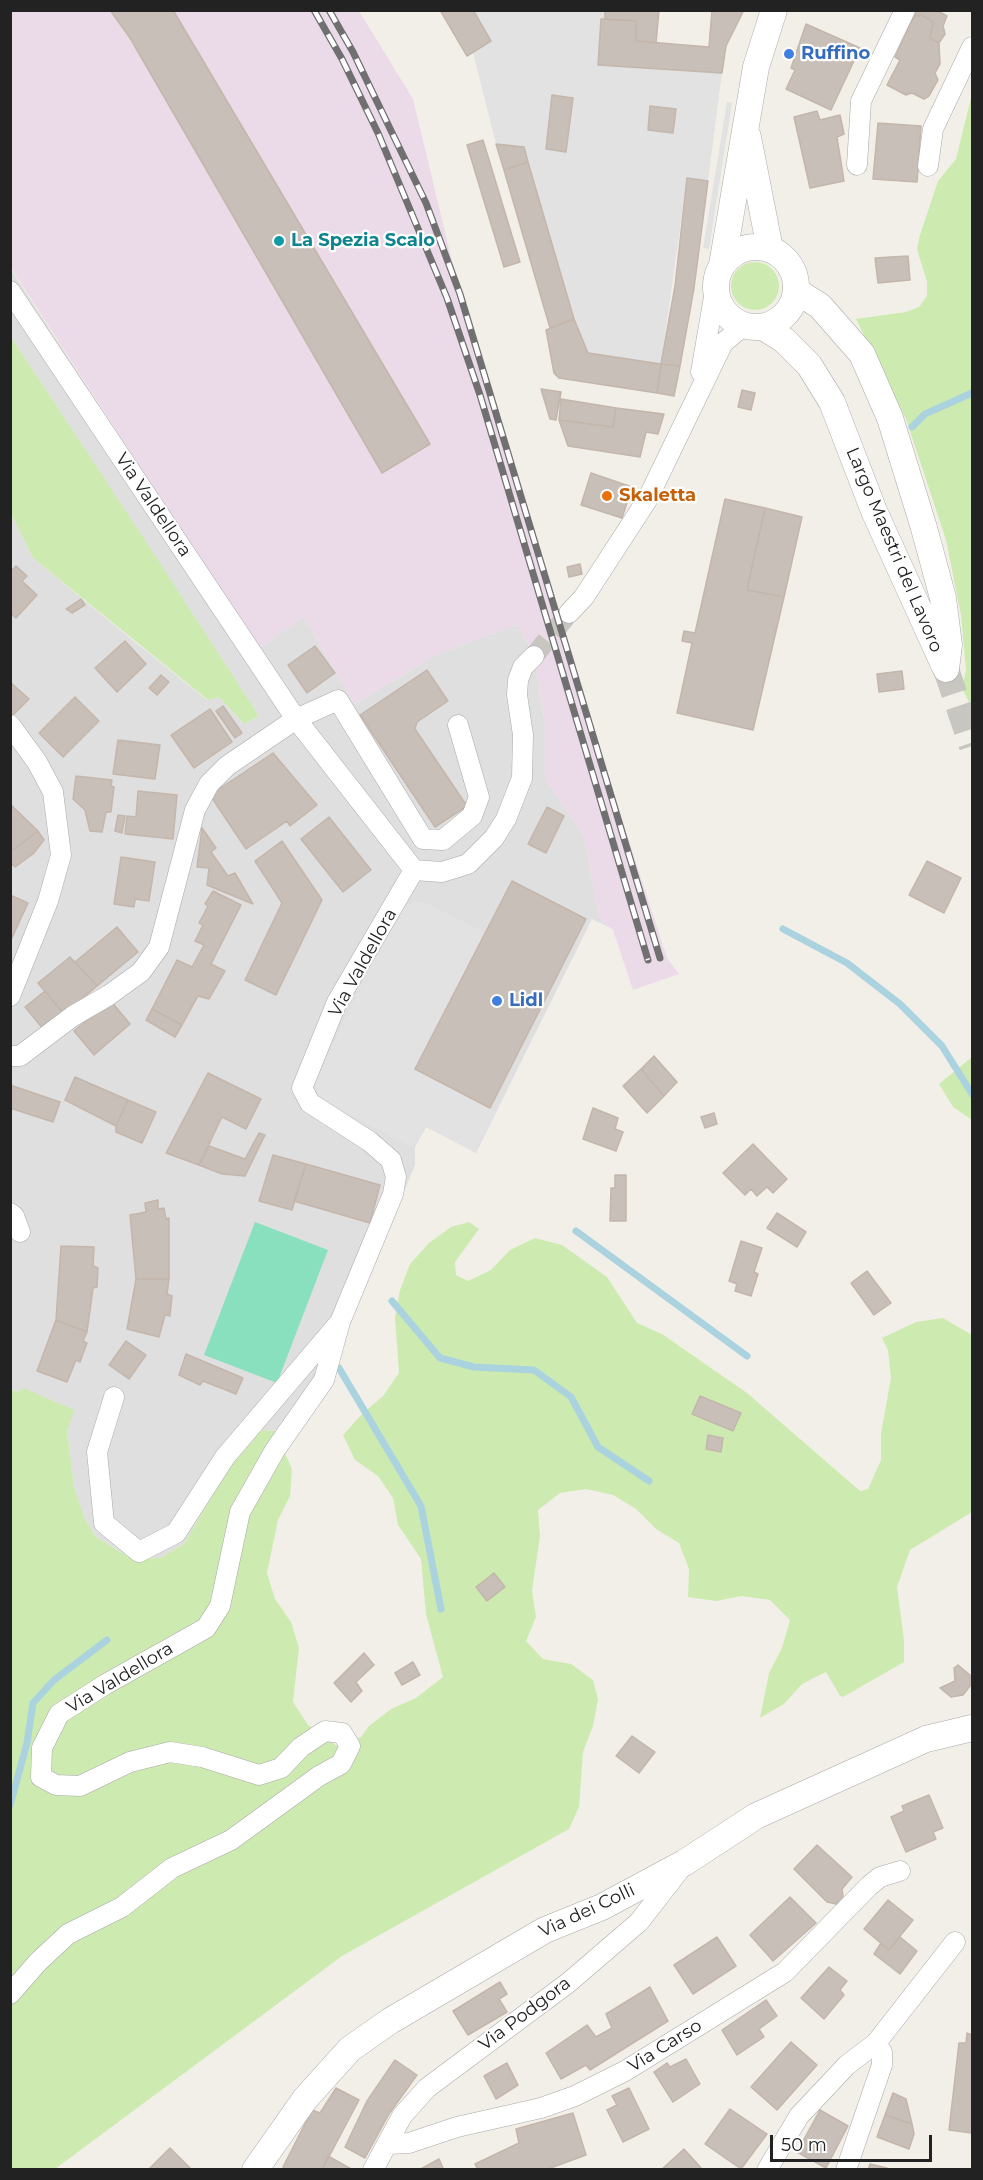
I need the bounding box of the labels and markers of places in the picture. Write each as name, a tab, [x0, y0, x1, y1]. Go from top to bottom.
place label: Ruffino	[801, 43, 870, 65]
marker: Ruffino	[782, 47, 796, 61]
place label: La Spezia Scalo	[291, 230, 435, 252]
marker: La Spezia Scalo	[272, 234, 286, 248]
place label: Skaletta	[619, 485, 696, 507]
marker: Skaletta	[600, 489, 614, 503]
place label: Lidl	[509, 990, 543, 1012]
marker: Lidl	[490, 994, 504, 1008]

